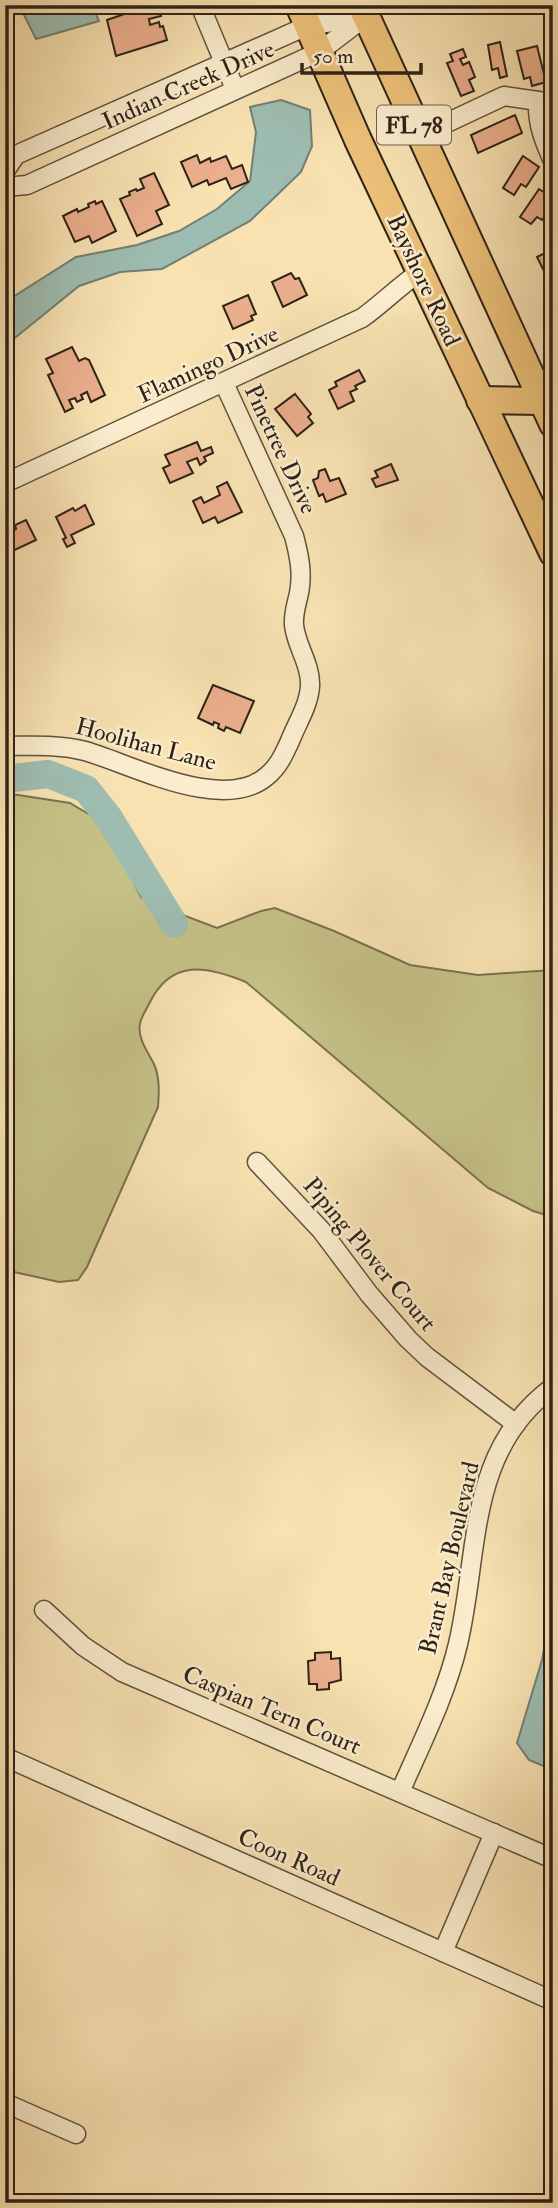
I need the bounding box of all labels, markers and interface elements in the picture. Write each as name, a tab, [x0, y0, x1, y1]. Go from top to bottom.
scale bar	[302, 32, 421, 76]
street label: Indian Creek Drive	[97, 34, 279, 137]
text: 50 m	[313, 43, 354, 70]
road number: FL 78	[377, 106, 451, 144]
street label: Bayshore Road	[379, 209, 468, 351]
street label: Flamingo Drive	[133, 318, 284, 411]
street label: Pinetree Drive	[237, 379, 324, 519]
street label: Hoolihan Lane	[72, 711, 220, 778]
street label: Piping Plover Court	[296, 1171, 443, 1338]
street label: Brant Bay Boulevard	[412, 1458, 487, 1658]
street label: Caspian Tern Court	[178, 1659, 366, 1762]
street label: Coon Road	[233, 1821, 345, 1894]

